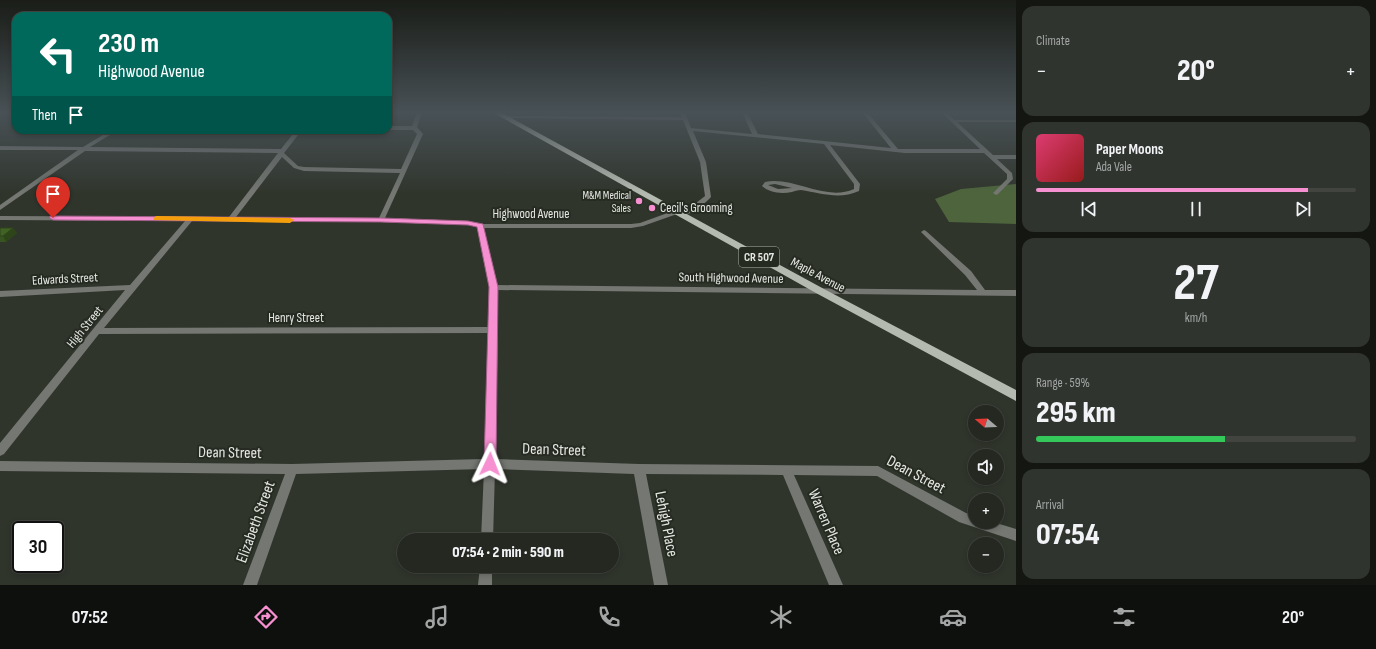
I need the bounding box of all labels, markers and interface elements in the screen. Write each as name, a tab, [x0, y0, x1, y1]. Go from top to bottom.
text: 230 m	[98, 27, 159, 60]
icon: left	[32, 28, 84, 80]
text: Climate	[1036, 33, 1070, 49]
text: 20°	[1177, 53, 1215, 89]
text: −	[1036, 58, 1047, 85]
text: +	[1345, 58, 1356, 85]
text: Highwood Avenue	[98, 61, 205, 82]
icon: arrive	[65, 104, 87, 126]
text: Then	[32, 106, 57, 125]
text: Paper Moons	[1096, 140, 1164, 159]
text: Ada Vale	[1096, 159, 1132, 175]
pin	[36, 177, 70, 218]
icon: arrive	[42, 183, 64, 205]
place label: M&M Medical Sales	[583, 189, 631, 215]
marker: M&M Medical Sales	[634, 196, 644, 206]
icon: previous	[1078, 198, 1100, 220]
icon: pause	[1185, 198, 1207, 220]
icon: next	[1292, 198, 1314, 220]
place label: Cecil's Grooming	[660, 200, 733, 216]
marker: Cecil's Grooming	[647, 203, 657, 213]
street label: Highwood Avenue	[492, 206, 570, 222]
road number: CR 507	[739, 247, 779, 267]
text: 27	[1173, 252, 1219, 315]
street label: Maple Avenue	[788, 254, 848, 296]
street label: Edwards Street	[32, 269, 98, 289]
street label: South Highwood Avenue	[678, 269, 784, 287]
street label: High Street	[63, 303, 107, 351]
street label: Henry Street	[268, 310, 324, 326]
text: km/h	[1185, 310, 1207, 326]
text: Range · 59%	[1036, 375, 1090, 391]
text: 295 km	[1036, 395, 1116, 431]
north arrow	[968, 405, 1004, 441]
map controls	[968, 405, 1004, 573]
street label: Dean Street	[522, 439, 586, 461]
street label: Dean Street	[198, 443, 262, 463]
position arrow	[469, 443, 511, 485]
button: sound	[968, 449, 1004, 485]
street label: Dean Street	[883, 452, 949, 498]
street label: Elizabeth Street	[232, 478, 280, 566]
street label: Warren Place	[804, 486, 848, 558]
street label: Lehigh Place	[650, 490, 682, 558]
button: +	[968, 493, 1004, 529]
text: Arrival	[1036, 497, 1064, 513]
text: 07:54	[1036, 517, 1100, 553]
speed limit sign: 30	[12, 521, 64, 573]
button: −	[968, 537, 1004, 573]
text: 07:54 · 2 min · 590 m	[452, 543, 564, 562]
icon: directions	[252, 603, 280, 631]
icon: music	[423, 603, 451, 631]
icon: phone	[595, 603, 623, 631]
icon: climate	[767, 603, 795, 631]
icon: car	[939, 603, 967, 631]
icon: filters	[1110, 603, 1138, 631]
text: 07:52	[72, 607, 108, 628]
text: 20°	[1282, 607, 1304, 628]

